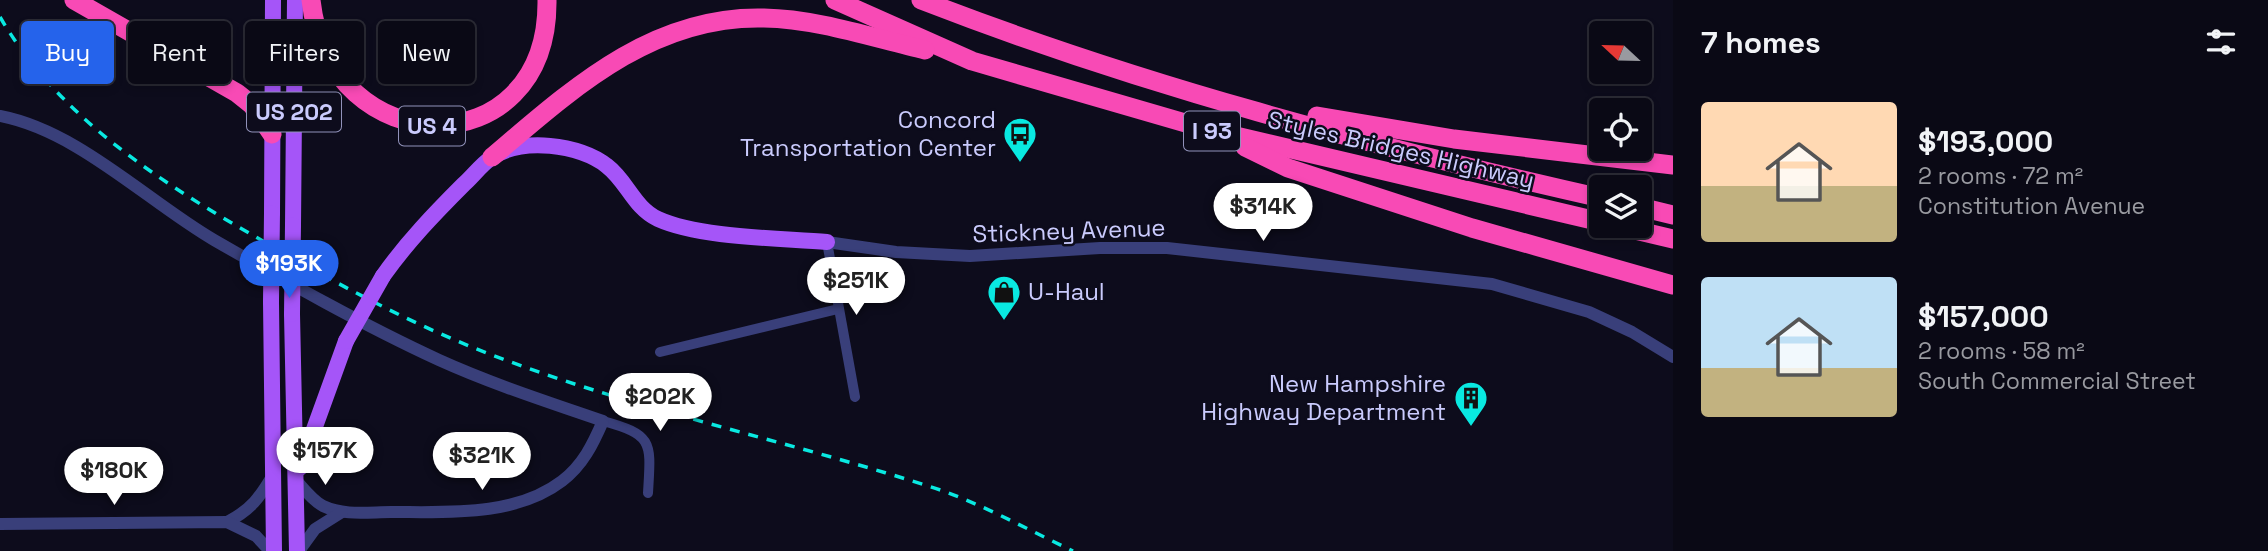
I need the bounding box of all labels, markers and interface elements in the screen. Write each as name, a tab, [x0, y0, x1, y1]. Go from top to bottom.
chip: Buy	[21, 21, 114, 84]
chip: Rent	[128, 21, 231, 84]
chip: Filters	[245, 21, 364, 84]
chip: New	[378, 21, 475, 84]
north arrow	[1589, 21, 1652, 84]
map controls	[1589, 21, 1652, 238]
text: 7 homes	[1701, 23, 1821, 62]
icon: filters	[2202, 23, 2240, 61]
road number: US 202	[247, 92, 341, 132]
button: locate	[1589, 98, 1652, 161]
place label: Concord Transportation Center	[740, 104, 996, 163]
street label: Styles Bridges Highway	[1265, 104, 1538, 195]
road number: US 4	[399, 106, 465, 146]
road number: I 93	[1184, 112, 1240, 150]
bus stop icon: Concord Transportation Center	[1001, 115, 1039, 164]
text: $193,000	[1918, 122, 2053, 161]
icon: home	[1757, 130, 1841, 214]
text: 2 rooms · 72 m²	[1918, 161, 2083, 191]
button: layers	[1589, 175, 1652, 238]
pin: $314K	[1214, 184, 1312, 243]
text: $314K	[1230, 191, 1296, 221]
text: Constitution Avenue	[1918, 191, 2145, 221]
street label: Stickney Avenue	[972, 212, 1166, 249]
pin: $193K	[240, 240, 338, 300]
text: $193K	[256, 248, 322, 278]
pin: $251K	[807, 258, 905, 317]
text: $251K	[823, 265, 889, 295]
shop icon: U-Haul	[985, 273, 1023, 322]
place label: U-Haul	[1028, 276, 1105, 307]
text: $157,000	[1918, 297, 2049, 336]
icon: home	[1757, 305, 1841, 389]
text: 2 rooms · 58 m²	[1918, 336, 2085, 366]
text: South Commercial Street	[1918, 366, 2196, 396]
place label: New Hampshire Highway Department	[1201, 368, 1446, 427]
pin: $202K	[611, 374, 709, 433]
building icon: New Hampshire Highway Department	[1452, 379, 1490, 428]
text: $202K	[625, 381, 695, 411]
pin: $157K	[276, 428, 374, 487]
pin: $321K	[433, 433, 531, 492]
text: $157K	[293, 435, 358, 465]
text: $321K	[449, 440, 515, 470]
pin: $180K	[65, 448, 163, 507]
text: $180K	[80, 455, 148, 485]

